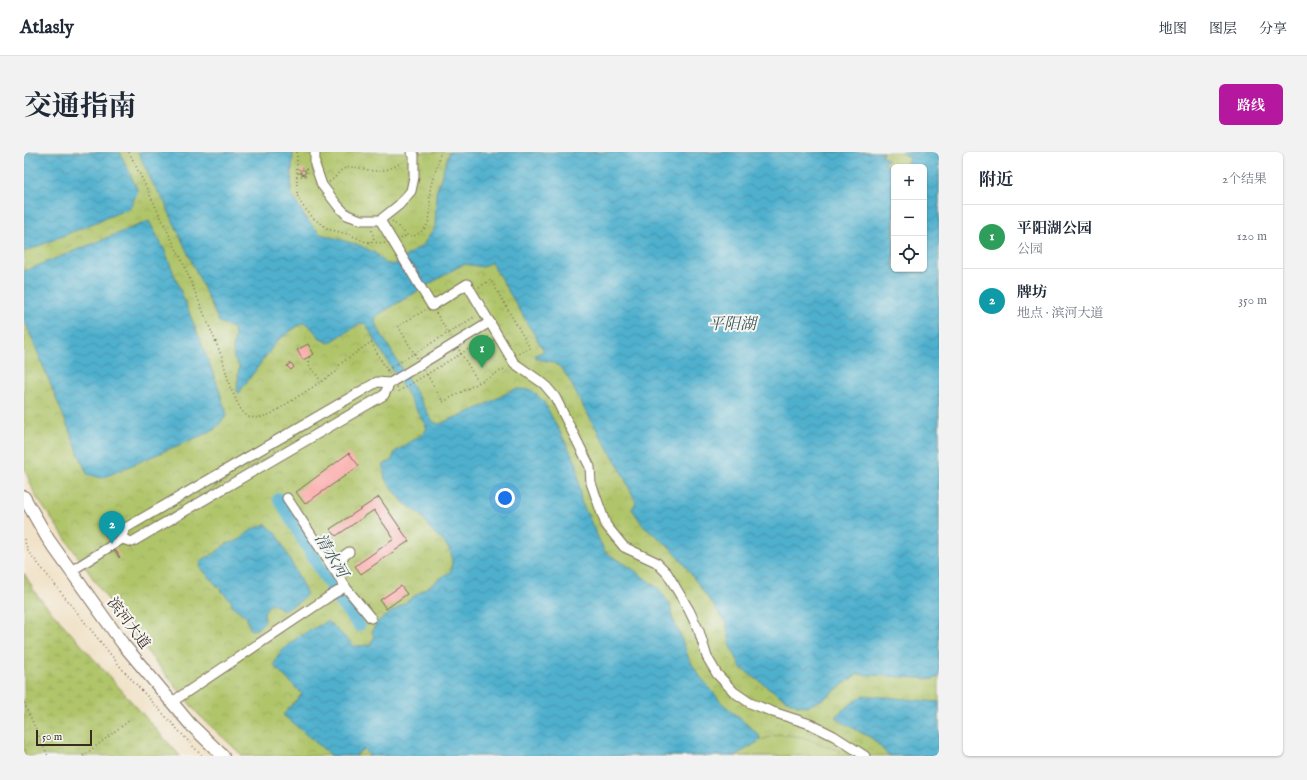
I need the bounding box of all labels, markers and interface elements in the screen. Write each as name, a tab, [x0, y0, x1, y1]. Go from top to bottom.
text: Atlasly	[20, 16, 74, 40]
text: 地图	[1159, 20, 1187, 38]
text: 图层	[1209, 20, 1237, 38]
text: 分享	[1259, 20, 1287, 38]
button: 路线	[1219, 84, 1283, 125]
text: 交通指南	[24, 90, 136, 125]
map controls	[891, 164, 927, 272]
button: +	[891, 164, 927, 200]
text: 附近	[979, 170, 1013, 191]
text: 2个结果	[1222, 171, 1267, 188]
button: −	[891, 200, 927, 236]
text: 平阳湖公园	[1017, 219, 1092, 238]
text: 1	[990, 228, 994, 245]
text: 120 m	[1237, 228, 1267, 245]
button: locate	[891, 236, 927, 272]
text: 公园	[1017, 241, 1043, 258]
text: 牌坊	[1017, 283, 1047, 302]
text: 2	[989, 292, 995, 309]
text: 350 m	[1238, 292, 1267, 309]
text: 地点 · 滨河大道	[1017, 305, 1104, 322]
water label: 平阳湖	[708, 315, 759, 335]
pin: 1	[469, 335, 495, 368]
your location	[495, 488, 515, 508]
pin: 2	[99, 511, 125, 544]
water label: 清水河	[309, 530, 353, 584]
street label: 滨河大道	[103, 594, 154, 653]
scale bar	[36, 728, 92, 747]
text: 50 m	[42, 730, 62, 744]

